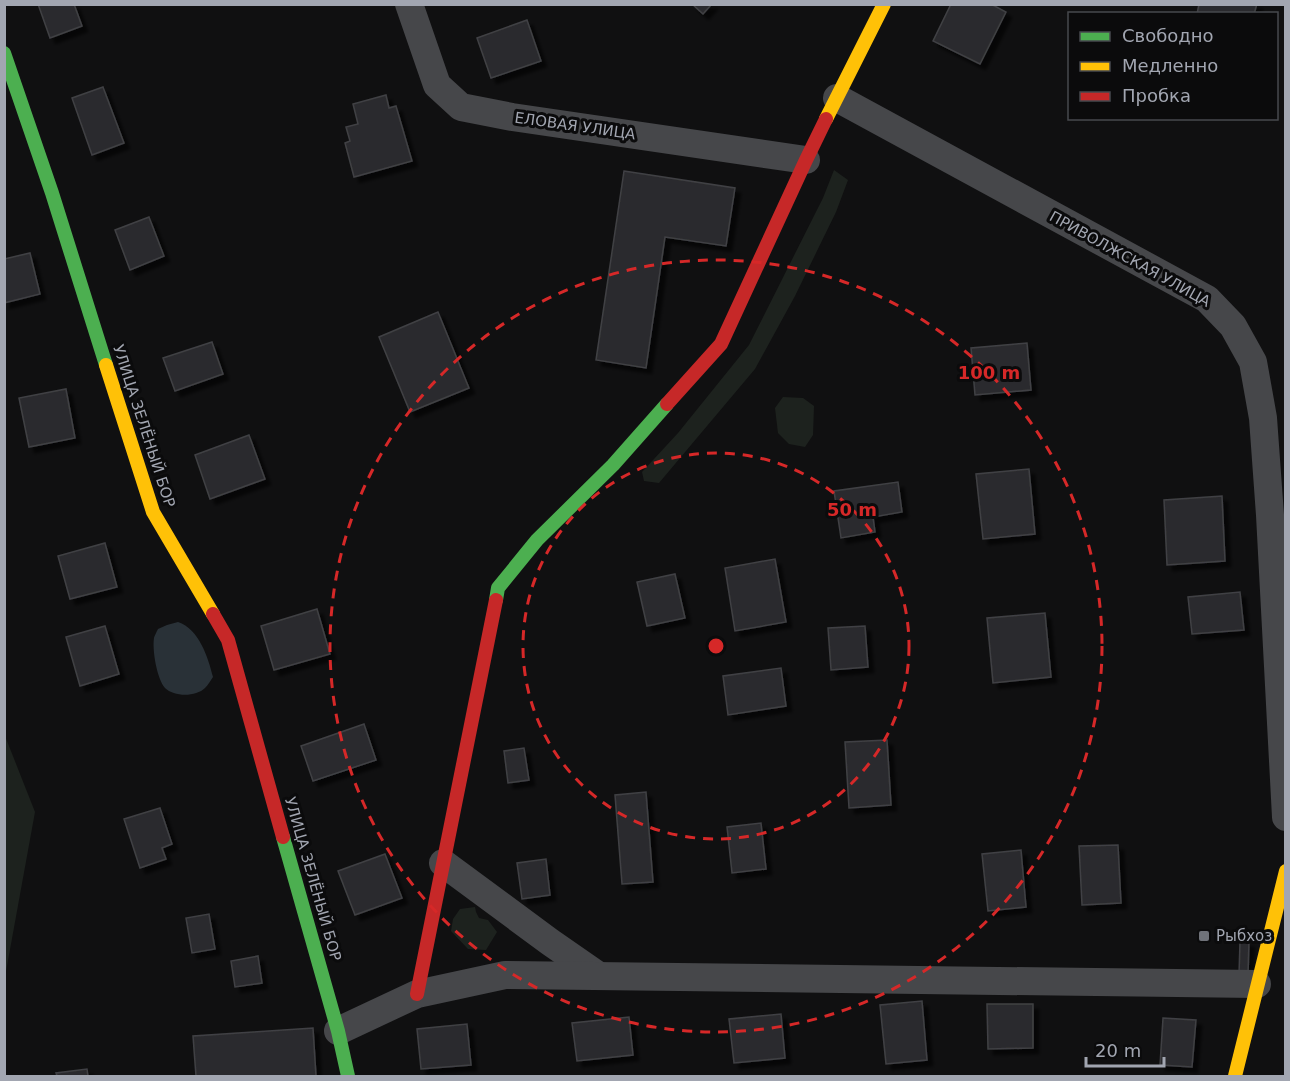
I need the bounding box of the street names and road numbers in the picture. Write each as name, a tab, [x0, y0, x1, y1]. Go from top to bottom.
street label: ЕЛОВАЯ УЛИЦА	[513, 109, 637, 143]
street label: ПРИВОЛЖСКАЯ УЛИЦА	[1046, 207, 1214, 311]
street label: УЛИЦА ЗЕЛЁНЫЙ БОР	[109, 342, 180, 510]
street label: УЛИЦА ЗЕЛЁНЫЙ БОР	[281, 795, 346, 963]

